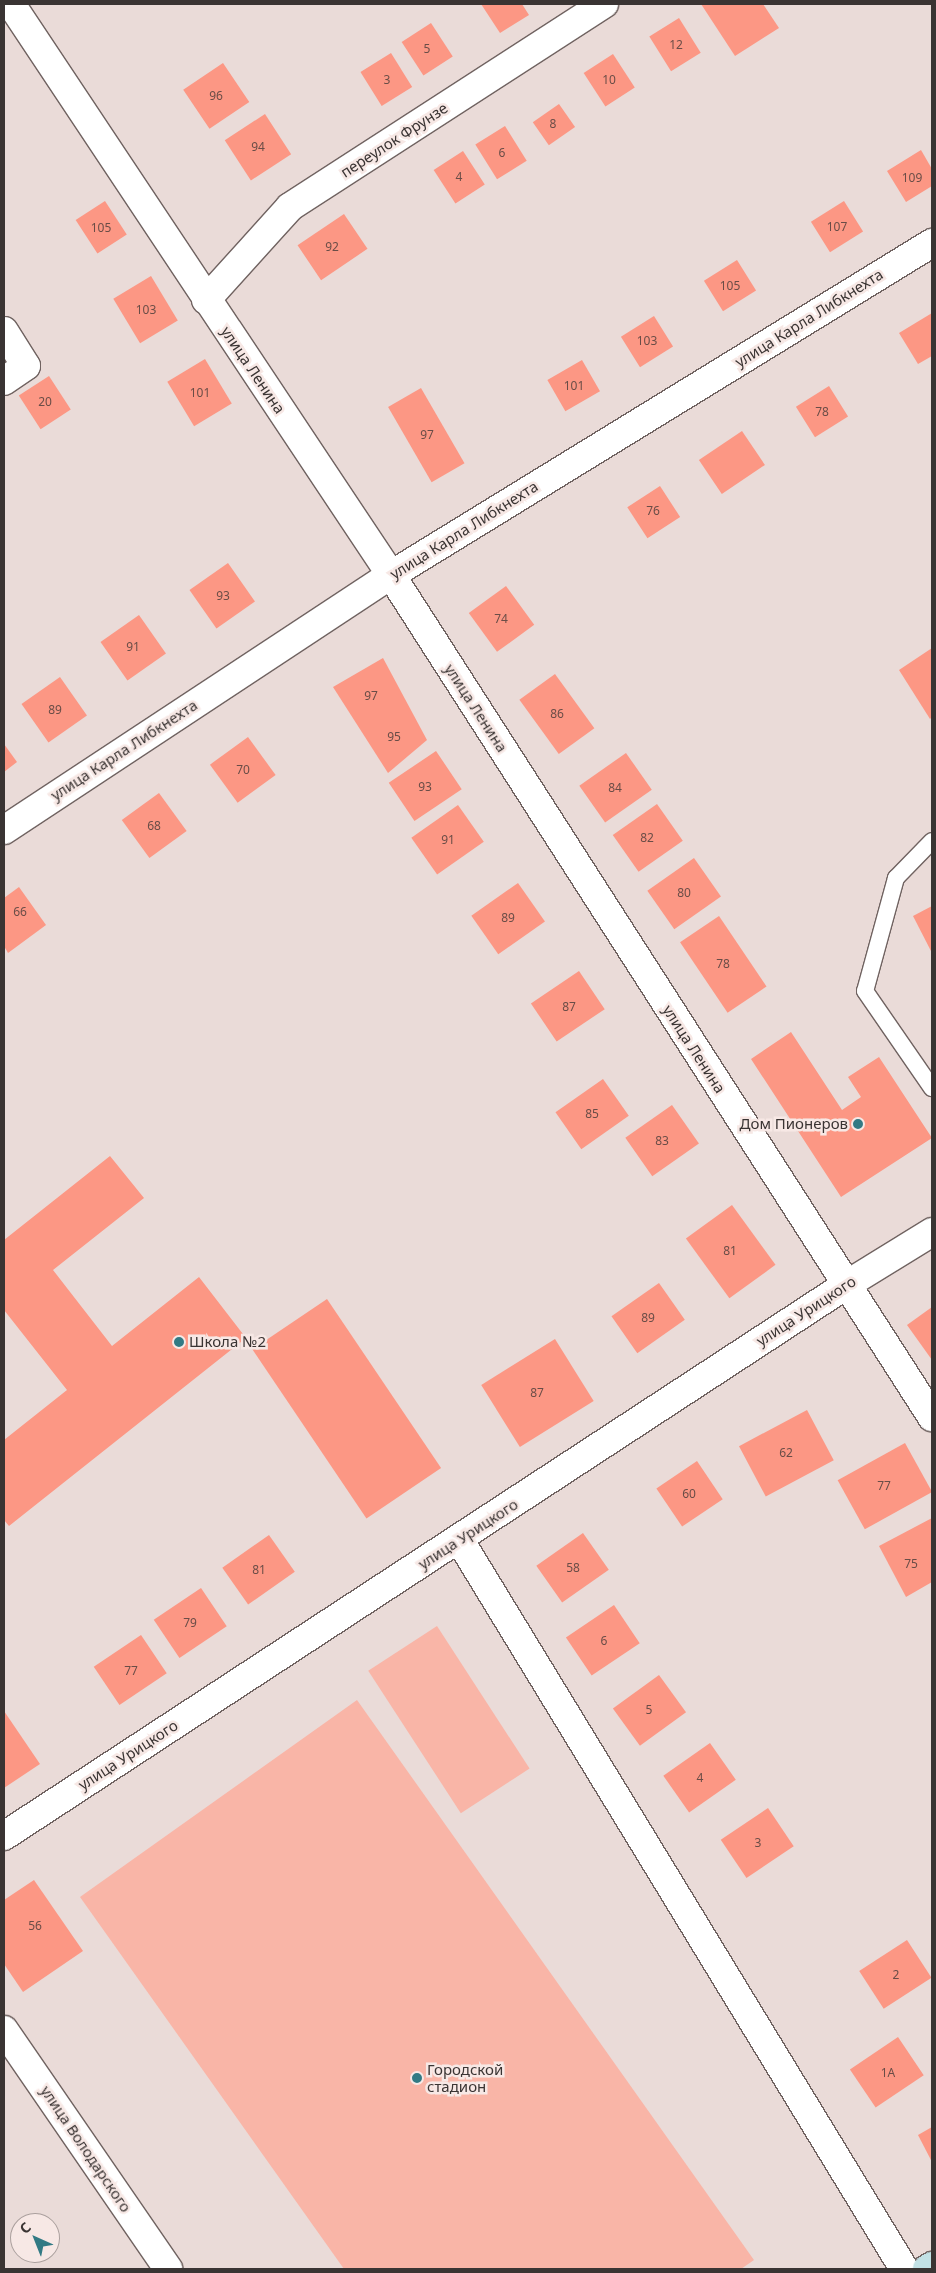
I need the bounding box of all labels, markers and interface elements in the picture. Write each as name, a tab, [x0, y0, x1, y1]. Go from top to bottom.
house number: 12	[669, 38, 683, 52]
house number: 5	[424, 42, 430, 56]
house number: 3	[384, 73, 390, 87]
house number: 10	[602, 73, 616, 87]
house number: 96	[209, 89, 223, 103]
street label: переулок Фрунзе	[337, 99, 451, 181]
house number: 8	[550, 117, 556, 131]
house number: 94	[251, 140, 265, 154]
house number: 6	[499, 146, 505, 160]
house number: 4	[456, 170, 462, 184]
house number: 109	[902, 171, 922, 185]
house number: 107	[827, 220, 847, 234]
house number: 105	[91, 221, 111, 235]
house number: 92	[325, 240, 339, 254]
street label: улица Карла Либкнехта	[732, 265, 886, 371]
house number: 105	[720, 279, 740, 293]
house number: 103	[136, 303, 156, 317]
street label: улица Ленина	[217, 323, 289, 417]
house number: 103	[637, 334, 657, 348]
house number: 101	[564, 379, 584, 393]
house number: 101	[190, 386, 210, 400]
house number: 20	[38, 395, 52, 409]
house number: 78	[815, 405, 829, 419]
house number: 97	[420, 428, 434, 442]
street label: улица Карла Либкнехта	[387, 477, 541, 583]
house number: 76	[646, 504, 660, 518]
house number: 93	[216, 589, 230, 603]
house number: 74	[494, 612, 508, 626]
house number: 91	[126, 640, 140, 654]
street label: улица Ленина	[441, 661, 511, 755]
house number: 97	[364, 689, 378, 703]
street label: улица Карла Либкнехта	[47, 696, 201, 804]
house number: 89	[48, 703, 62, 717]
house number: 86	[550, 707, 564, 721]
house number: 95	[387, 730, 401, 744]
house number: 70	[236, 763, 250, 777]
house number: 93	[418, 780, 432, 794]
house number: 84	[608, 781, 622, 795]
house number: 68	[147, 819, 161, 833]
house number: 82	[640, 831, 654, 845]
house number: 91	[441, 833, 455, 847]
house number: 80	[677, 886, 691, 900]
house number: 66	[13, 905, 27, 919]
house number: 89	[501, 911, 515, 925]
house number: 78	[716, 957, 730, 971]
house number: 87	[562, 1000, 576, 1014]
street label: улица Ленина	[659, 1002, 729, 1096]
house number: 85	[585, 1107, 599, 1121]
place label: Дом Пионеров	[740, 1115, 848, 1133]
marker: Дом Пионеров	[852, 1118, 864, 1130]
house number: 83	[655, 1134, 669, 1148]
house number: 81	[723, 1244, 737, 1258]
street label: улица Урицкого	[753, 1272, 859, 1350]
house number: 89	[641, 1311, 655, 1325]
place label: Школа №2	[189, 1333, 266, 1351]
marker: Школа №2	[173, 1336, 185, 1348]
house number: 87	[530, 1386, 544, 1400]
house number: 62	[779, 1446, 793, 1460]
house number: 77	[877, 1479, 891, 1493]
house number: 60	[682, 1487, 696, 1501]
street label: улица Урицкого	[415, 1495, 521, 1573]
house number: 75	[904, 1557, 918, 1571]
house number: 58	[566, 1561, 580, 1575]
house number: 81	[252, 1563, 266, 1577]
house number: 79	[183, 1616, 197, 1630]
house number: 6	[601, 1634, 607, 1648]
house number: 77	[124, 1664, 138, 1678]
house number: 5	[646, 1703, 652, 1717]
street label: улица Урицкого	[75, 1716, 181, 1794]
house number: 4	[697, 1771, 703, 1785]
house number: 3	[755, 1836, 761, 1850]
house number: 56	[28, 1919, 42, 1933]
house number: 2	[893, 1968, 899, 1982]
place label: Городской стадион	[427, 2060, 503, 2095]
house number: 1А	[881, 2066, 895, 2080]
marker: Городской стадион	[411, 2072, 423, 2084]
street label: улица Володарского	[37, 2082, 135, 2216]
north arrow	[10, 2213, 60, 2263]
text: С	[15, 2218, 35, 2238]

